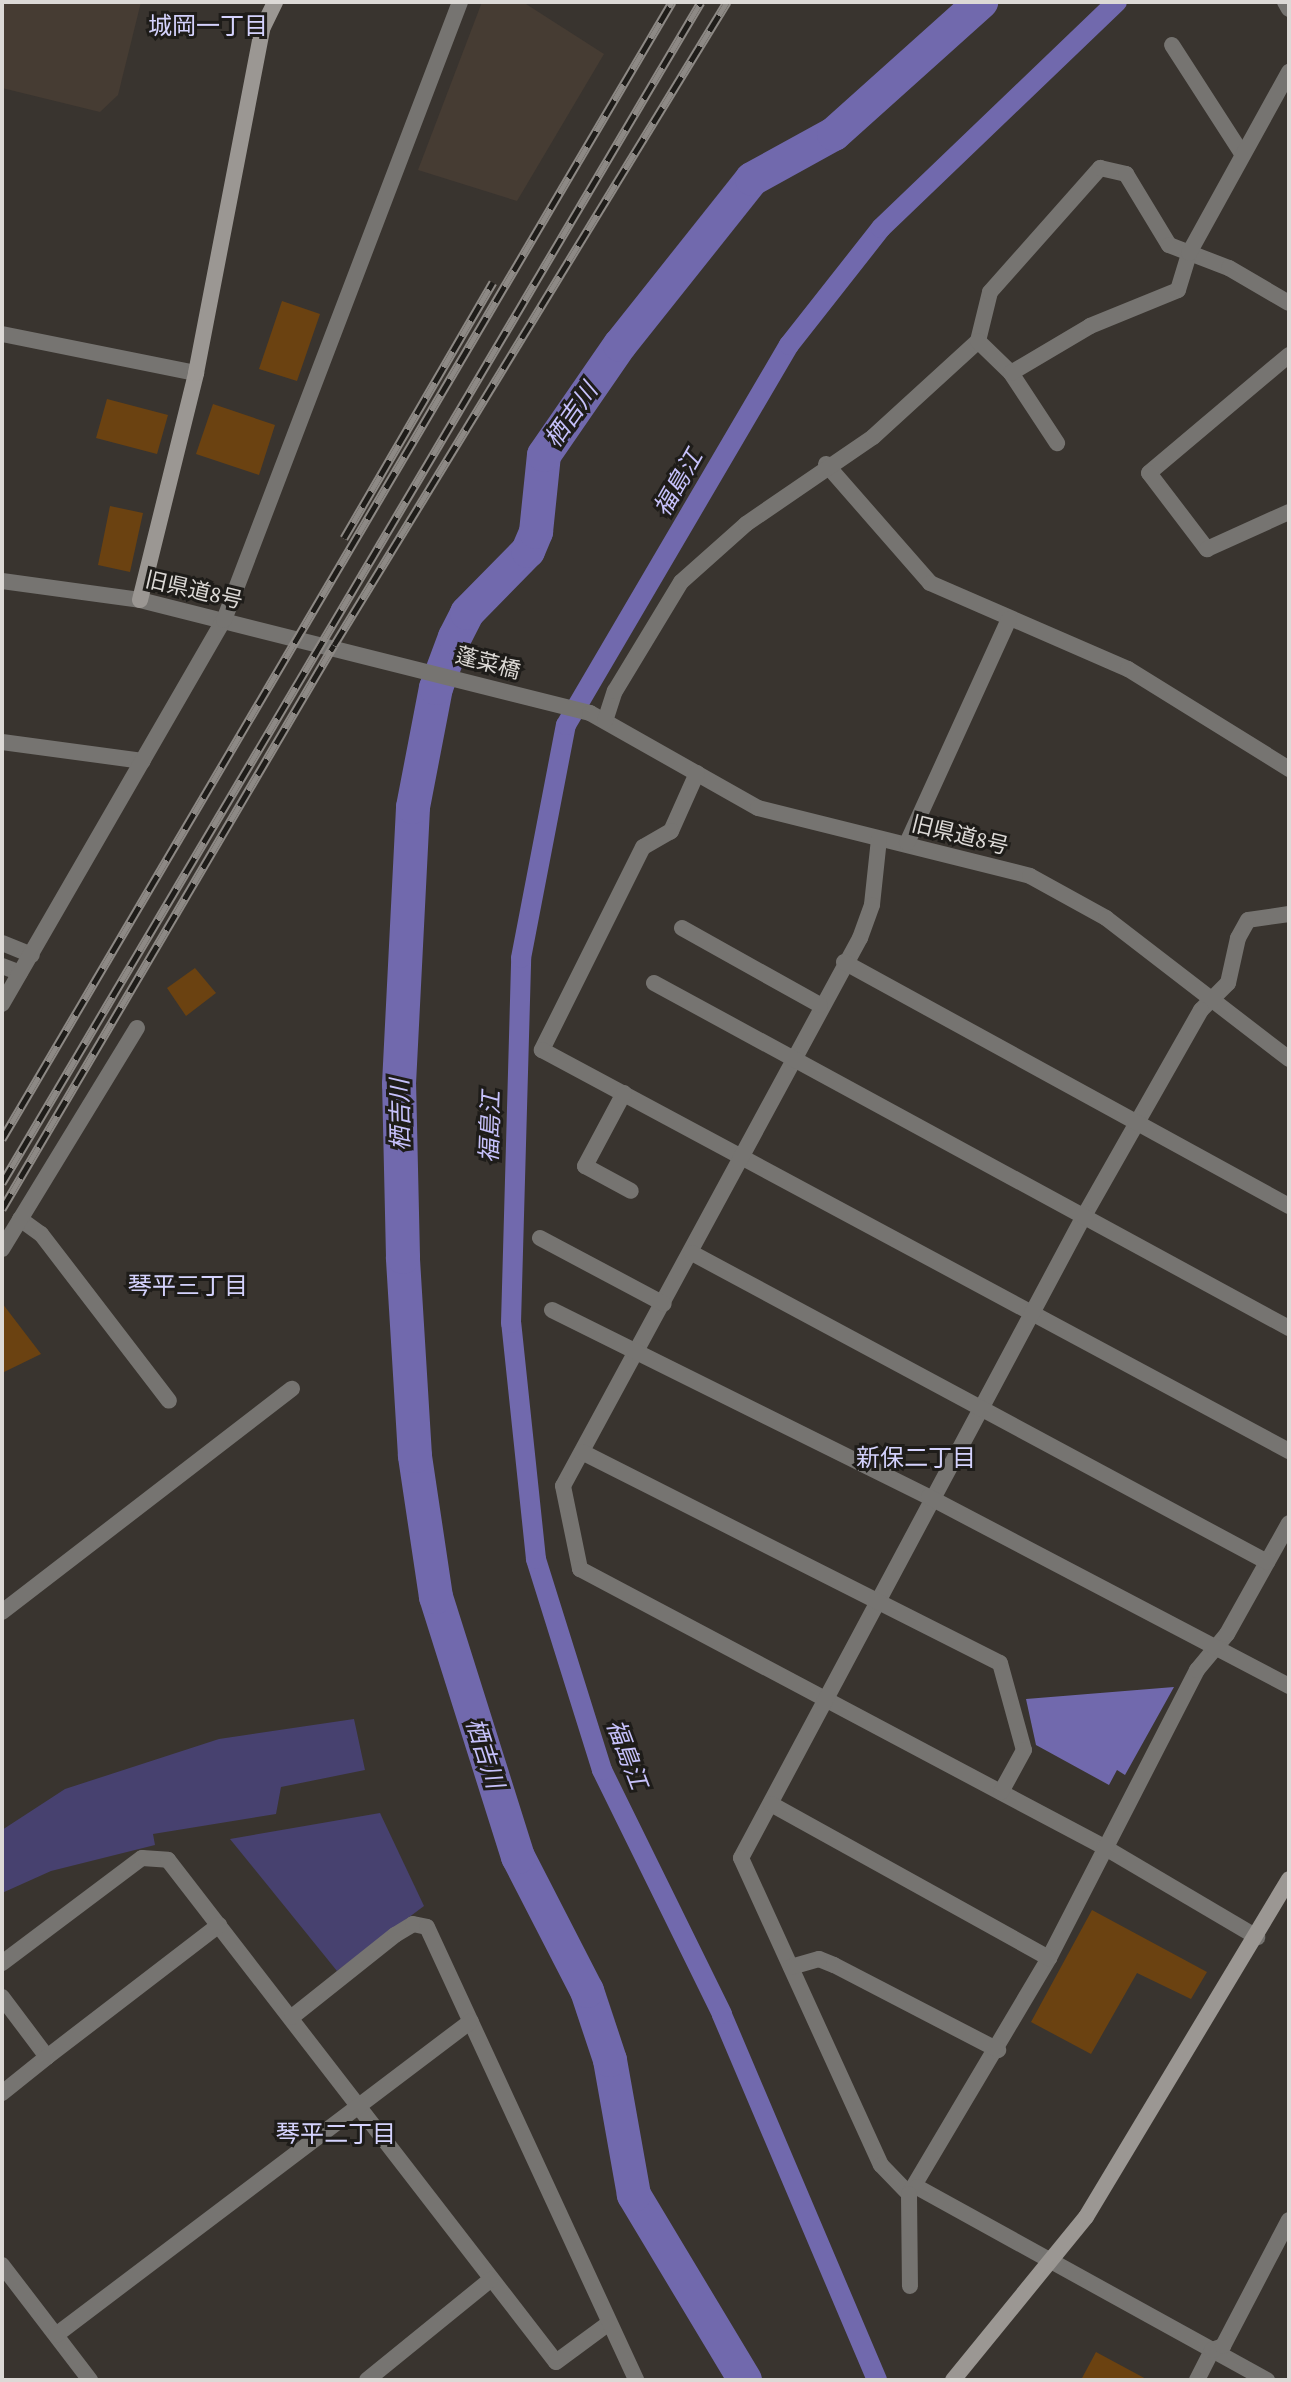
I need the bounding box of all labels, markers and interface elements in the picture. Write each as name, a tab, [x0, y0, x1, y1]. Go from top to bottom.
district label: 城岡一丁目	[148, 12, 268, 40]
water label: 栖吉川	[539, 377, 603, 453]
water label: 福島江	[648, 445, 708, 521]
street label: 旧県道8号	[143, 566, 245, 614]
street label: 蓬菜橋	[453, 642, 523, 684]
street label: 旧県道8号	[909, 810, 1011, 860]
water label: 栖吉川	[385, 1079, 415, 1151]
water label: 福島江	[474, 1091, 506, 1163]
district label: 琴平三丁目	[128, 1272, 248, 1300]
district label: 新保二丁目	[856, 1444, 976, 1472]
water label: 栖吉川	[460, 1714, 510, 1792]
water label: 福島江	[601, 1715, 653, 1793]
district label: 琴平二丁目	[276, 2120, 396, 2148]

